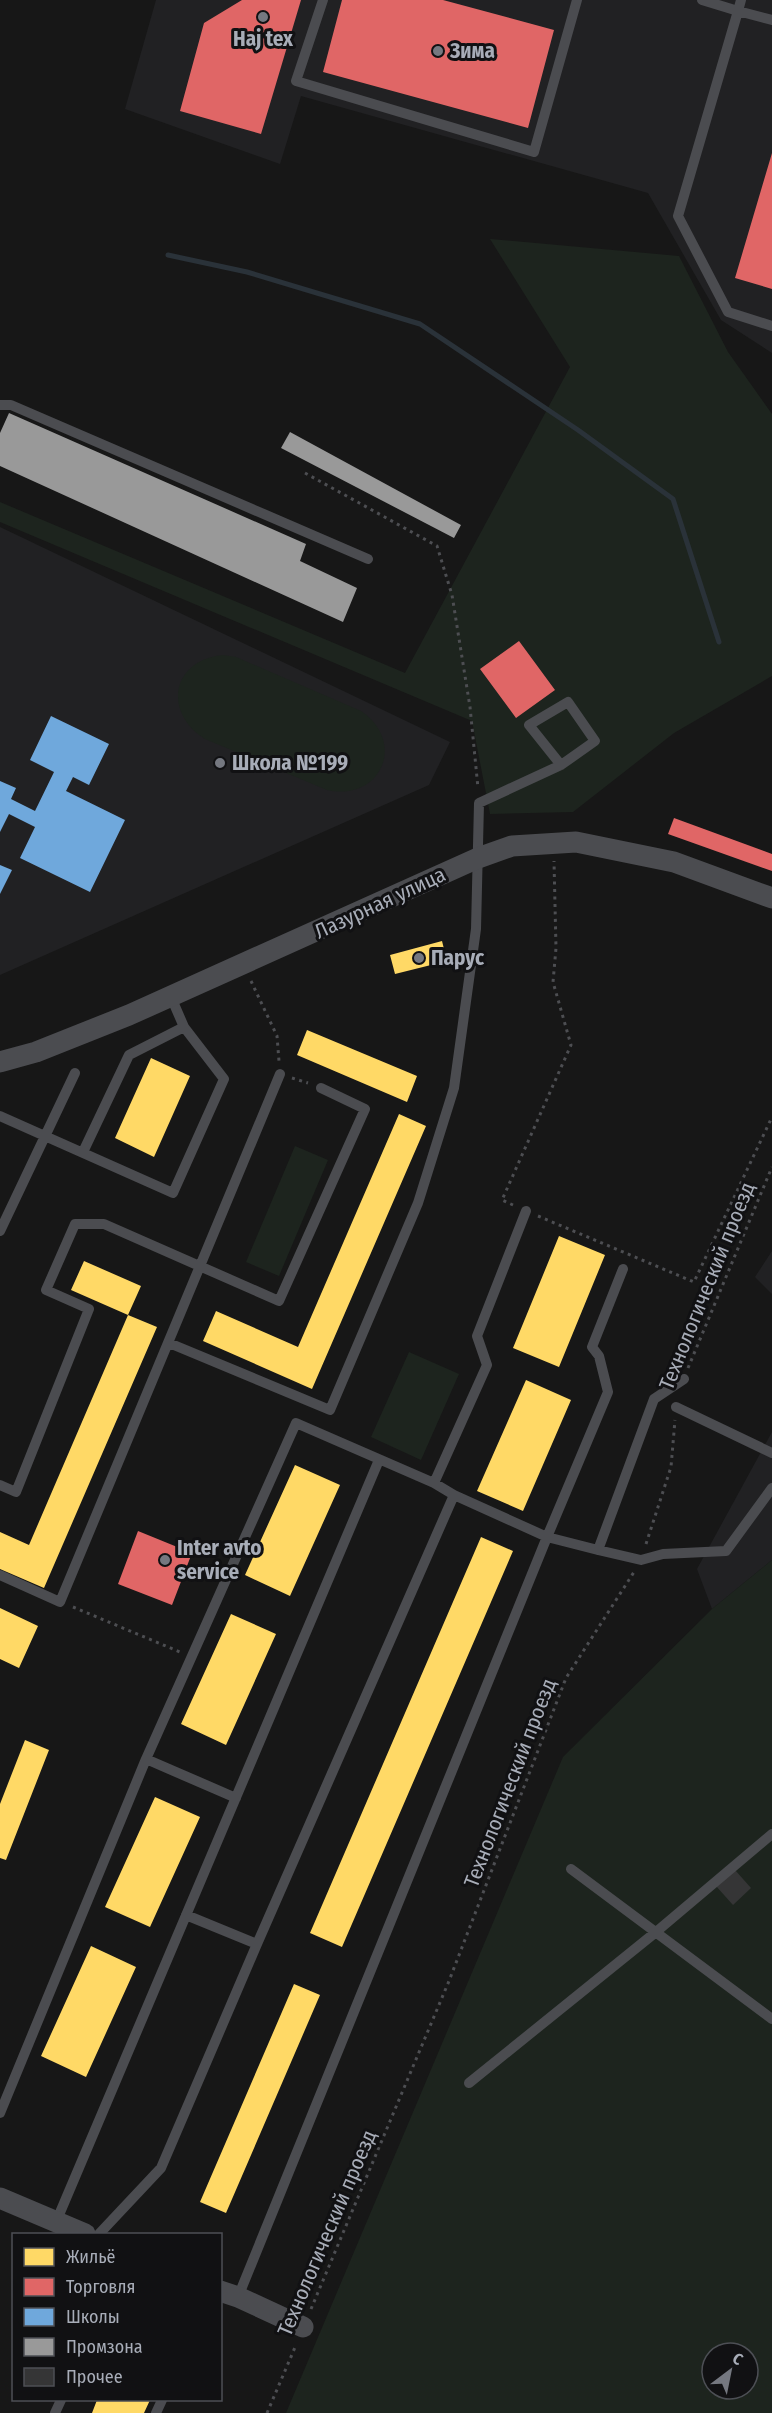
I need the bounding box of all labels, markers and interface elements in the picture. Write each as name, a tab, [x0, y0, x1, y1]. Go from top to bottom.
marker: Haj tex	[256, 10, 270, 24]
place label: Haj tex	[233, 26, 294, 52]
place label: Зима	[449, 38, 495, 64]
marker: Зима	[431, 44, 445, 58]
place label: Школа №199	[232, 750, 348, 776]
marker: Школа №199	[213, 756, 227, 770]
street label: Лазурная улица	[310, 861, 450, 945]
place label: Парус	[431, 945, 485, 971]
marker: Парус	[412, 951, 426, 965]
street label: Технологический проезд	[654, 1179, 760, 1393]
place label: Inter avto service	[177, 1535, 262, 1585]
marker: Inter avto service	[158, 1553, 172, 1567]
street label: Технологический проезд	[458, 1675, 562, 1891]
street label: Технологический проезд	[272, 2126, 382, 2340]
legend	[12, 2233, 222, 2401]
text: Жильё	[66, 2246, 116, 2268]
text: Торговля	[66, 2276, 135, 2298]
text: Школы	[66, 2306, 120, 2328]
text: Промзона	[66, 2336, 143, 2358]
north arrow	[700, 2341, 760, 2401]
text: С	[729, 2348, 747, 2369]
text: Прочее	[66, 2366, 123, 2388]

